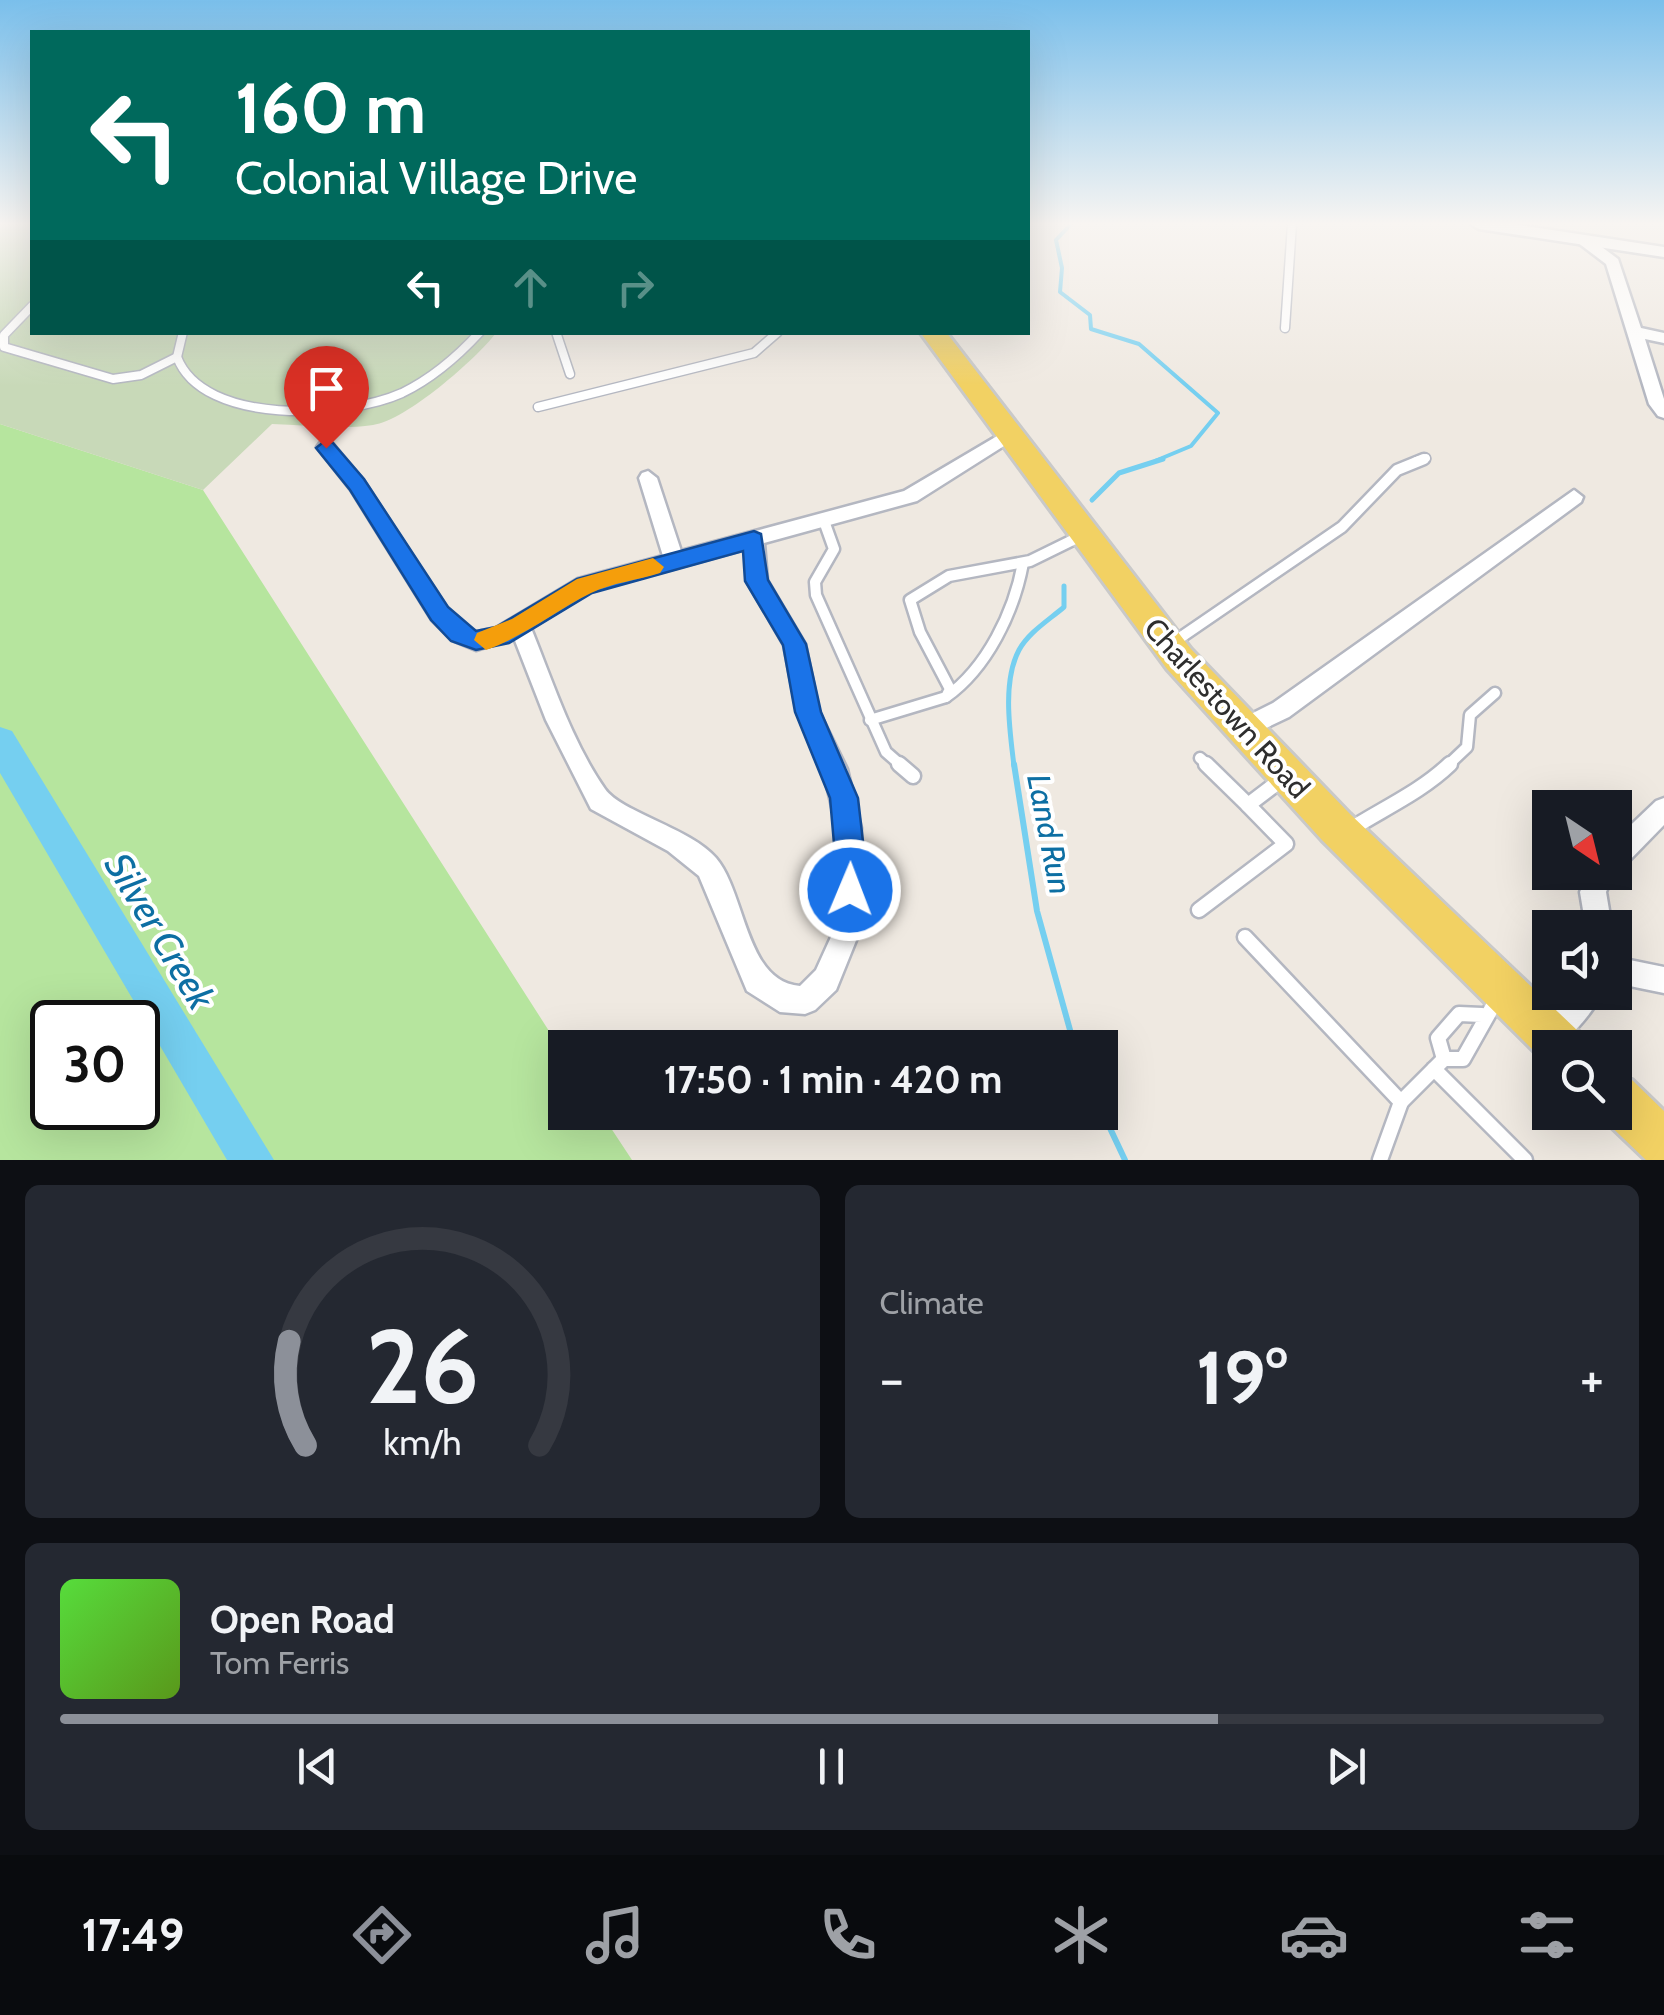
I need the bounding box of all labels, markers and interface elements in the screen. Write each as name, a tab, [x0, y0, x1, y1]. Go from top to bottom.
text: 160 m	[235, 65, 426, 151]
icon: left	[70, 70, 200, 200]
text: Colonial Village Drive	[235, 151, 637, 205]
icon: left	[398, 260, 453, 315]
icon: ahead	[503, 260, 558, 315]
icon: right	[608, 260, 663, 315]
pin	[284, 346, 369, 449]
icon: arrive	[299, 361, 354, 416]
street label: Charlestown Road	[1136, 610, 1318, 806]
water label: Land Run	[1019, 770, 1081, 898]
north arrow	[1532, 790, 1632, 890]
map controls	[1532, 790, 1632, 1130]
position arrow	[798, 838, 902, 942]
water label: Silver Creek	[95, 844, 226, 1019]
button: sound	[1532, 910, 1632, 1010]
speed limit sign: 30	[30, 1000, 160, 1130]
button: search	[1532, 1030, 1632, 1130]
text: 17:50 · 1 min · 420 m	[664, 1056, 1002, 1103]
text: Climate	[880, 1283, 984, 1322]
text: 26	[366, 1303, 479, 1429]
text: 19°	[1196, 1332, 1288, 1423]
text: −	[880, 1345, 904, 1412]
text: +	[1580, 1345, 1604, 1412]
text: km/h	[383, 1421, 461, 1464]
text: Open Road	[210, 1596, 395, 1643]
text: Tom Ferris	[210, 1643, 349, 1682]
icon: previous	[290, 1739, 345, 1794]
icon: pause	[804, 1739, 859, 1794]
icon: next	[1319, 1739, 1374, 1794]
icon: directions	[347, 1900, 417, 1970]
icon: music	[580, 1900, 650, 1970]
icon: phone	[813, 1900, 883, 1970]
icon: climate	[1046, 1900, 1116, 1970]
icon: car	[1279, 1900, 1349, 1970]
icon: filters	[1512, 1900, 1582, 1970]
text: 17:49	[82, 1908, 184, 1962]

